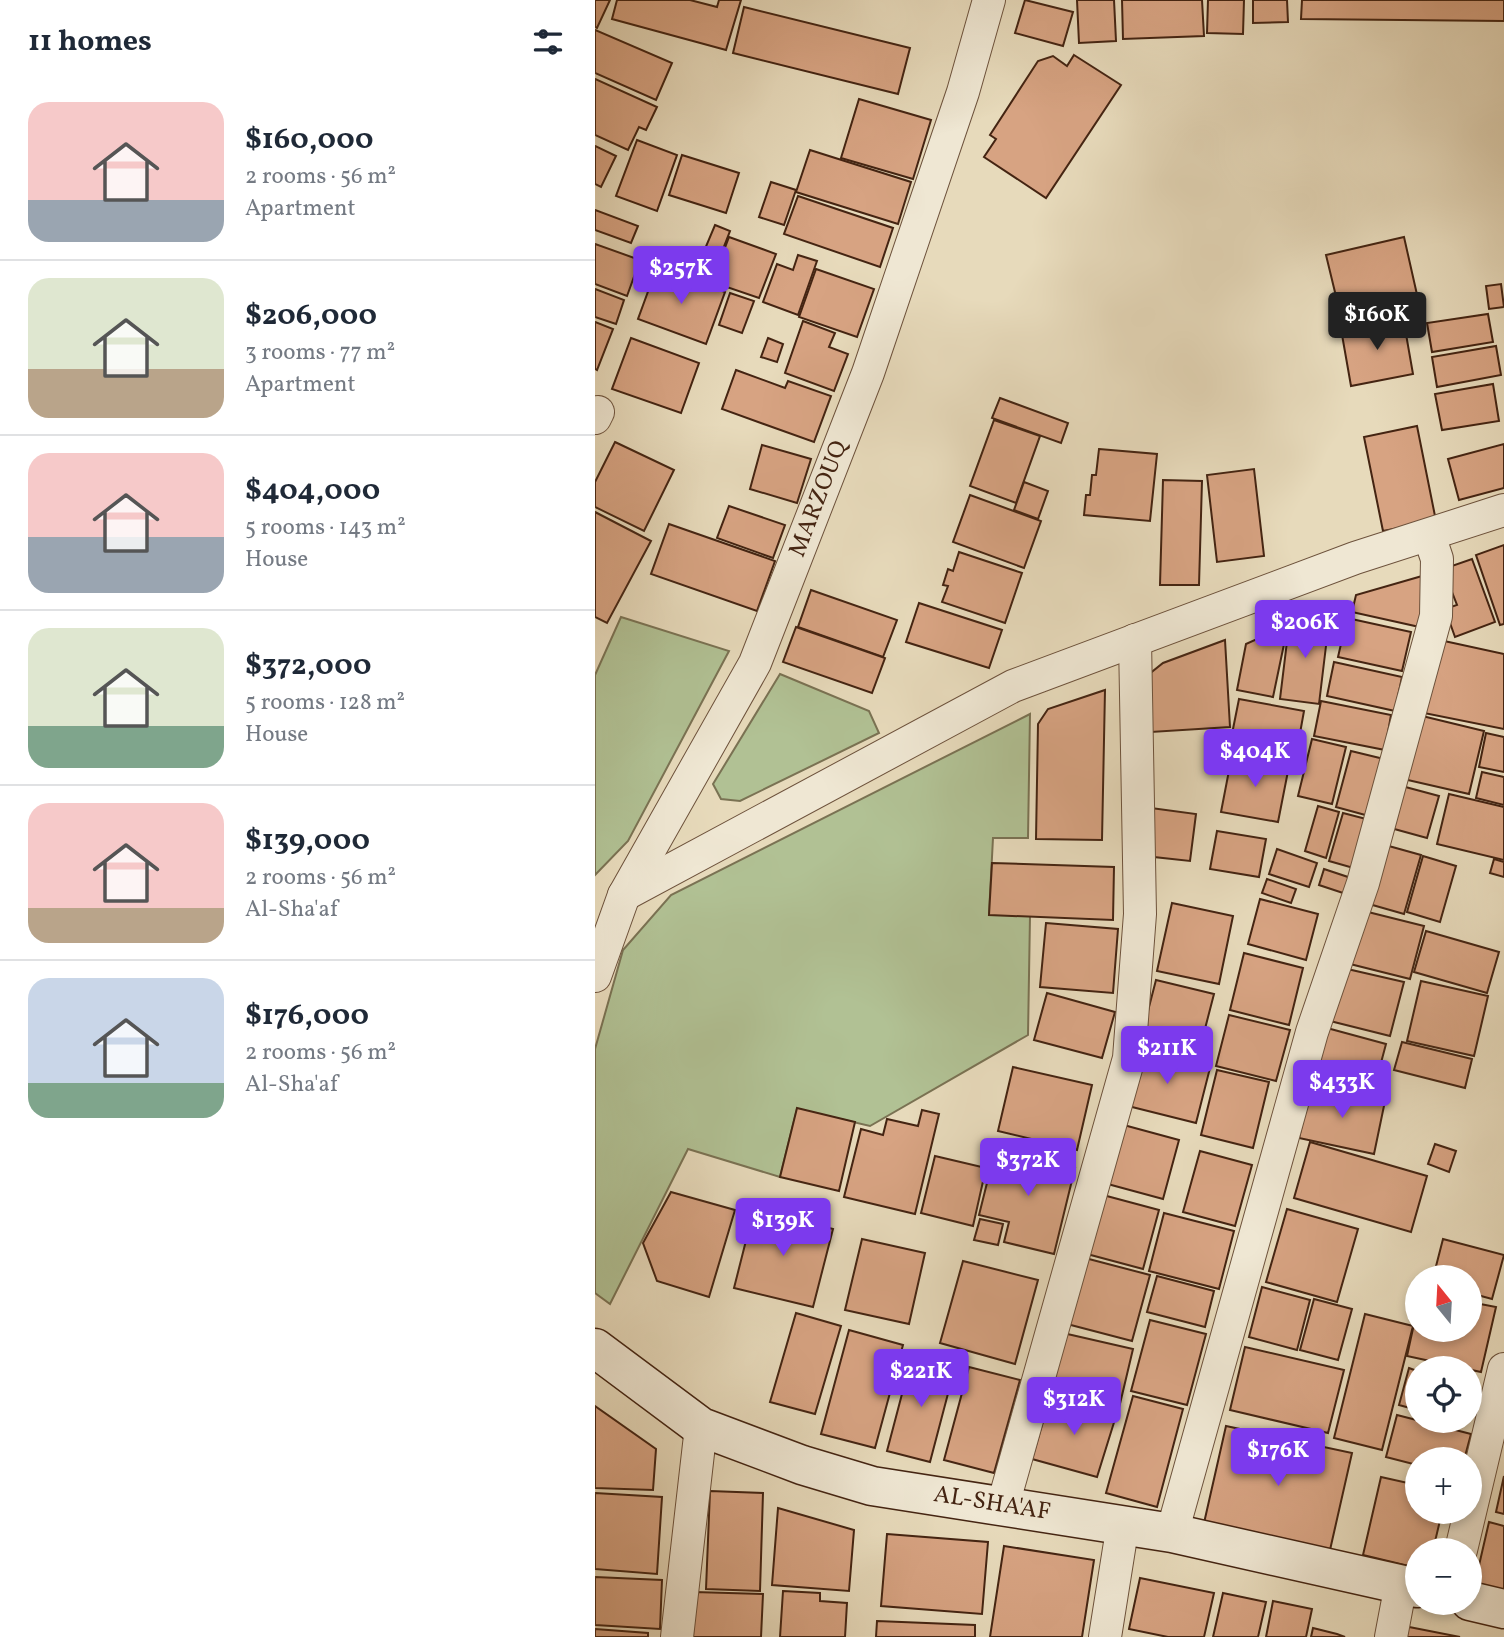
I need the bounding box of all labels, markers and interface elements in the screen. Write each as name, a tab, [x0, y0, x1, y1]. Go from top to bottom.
text: 11 homes	[28, 21, 152, 63]
icon: filters	[529, 23, 567, 61]
text: $160,000	[245, 119, 373, 161]
icon: home	[84, 130, 168, 214]
text: 2 rooms · 56 m²	[245, 161, 396, 193]
text: Apartment	[245, 193, 356, 225]
pin: $257K	[632, 246, 730, 306]
text: $257K	[649, 253, 713, 285]
pin: $160K	[1328, 292, 1426, 352]
text: $206,000	[245, 295, 377, 337]
text: $160K	[1344, 299, 1410, 331]
icon: home	[84, 306, 168, 390]
text: 3 rooms · 77 m²	[245, 337, 395, 369]
text: Apartment	[245, 369, 356, 401]
street label: MARZOUQ	[781, 435, 857, 562]
text: $404,000	[245, 470, 380, 512]
icon: home	[84, 481, 168, 565]
text: 5 rooms · 143 m²	[245, 512, 406, 544]
text: House	[245, 544, 308, 576]
pin: $206K	[1256, 600, 1354, 660]
text: $206K	[1271, 607, 1339, 639]
text: $372,000	[245, 645, 371, 687]
icon: home	[84, 656, 168, 740]
text: 5 rooms · 128 m²	[245, 687, 405, 719]
text: House	[245, 719, 308, 751]
pin: $404K	[1206, 730, 1304, 789]
text: $404K	[1220, 736, 1290, 768]
text: $139,000	[245, 820, 370, 862]
icon: home	[84, 831, 168, 915]
text: 2 rooms · 56 m²	[245, 862, 396, 894]
text: Al-Sha'af	[245, 894, 338, 926]
text: $176,000	[245, 995, 369, 1037]
icon: home	[84, 1006, 168, 1090]
pin: $211K	[1118, 1026, 1216, 1086]
text: $211K	[1137, 1033, 1197, 1065]
text: 2 rooms · 56 m²	[245, 1037, 396, 1069]
pin: $433K	[1293, 1060, 1391, 1120]
text: $433K	[1309, 1067, 1375, 1099]
text: Al-Sha'af	[245, 1069, 338, 1101]
pin: $372K	[979, 1138, 1077, 1198]
text: $372K	[996, 1145, 1060, 1177]
pin: $139K	[734, 1198, 832, 1258]
text: $139K	[752, 1205, 814, 1237]
north arrow	[1405, 1265, 1482, 1342]
map controls	[1405, 1265, 1482, 1615]
pin: $221K	[872, 1350, 970, 1409]
text: $221K	[890, 1356, 952, 1388]
button: locate	[1405, 1356, 1482, 1433]
pin: $312K	[1025, 1378, 1123, 1437]
text: $312K	[1043, 1384, 1105, 1416]
pin: $176K	[1229, 1428, 1327, 1488]
text: $176K	[1247, 1435, 1309, 1467]
button: +	[1405, 1447, 1482, 1524]
street label: AL-SHA'AF	[931, 1478, 1053, 1530]
button: −	[1405, 1538, 1482, 1615]

